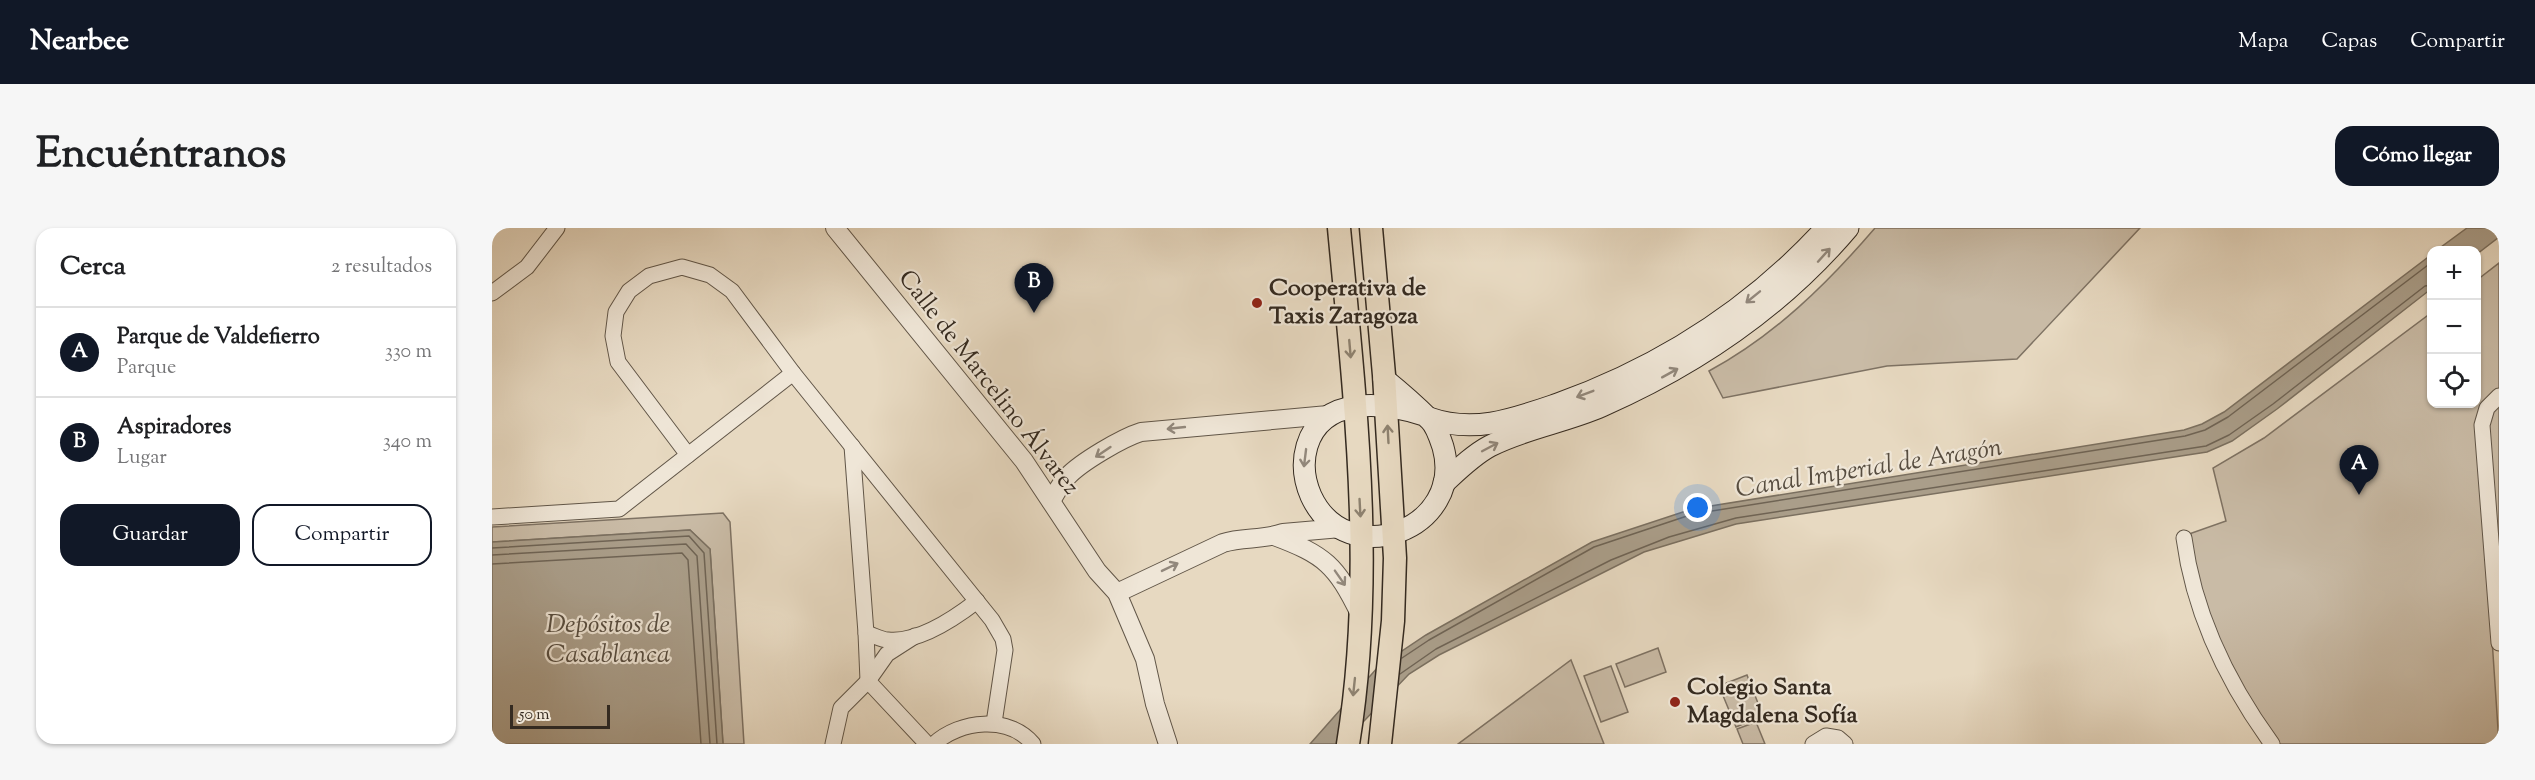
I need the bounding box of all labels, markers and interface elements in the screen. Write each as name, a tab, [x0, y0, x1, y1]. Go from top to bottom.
text: Nearbee	[30, 22, 129, 62]
text: Mapa	[2238, 27, 2288, 57]
text: Capas	[2321, 27, 2377, 57]
text: Compartir	[2410, 27, 2505, 57]
text: Encuéntranos	[36, 126, 286, 186]
button: Cómo llegar	[2335, 126, 2499, 186]
map controls	[2427, 246, 2481, 408]
button: +	[2427, 246, 2481, 300]
one-way arrow	[1817, 248, 1831, 263]
text: Cerca	[60, 249, 126, 286]
text: 2 resultados	[331, 253, 432, 282]
street label: Calle de Marcelino Álvarez	[889, 263, 1087, 503]
pin: B	[1014, 264, 1054, 313]
place label: Cooperativa de Taxis Zaragoza	[1269, 272, 1426, 334]
one-way arrow	[1745, 290, 1761, 303]
marker: Cooperativa de Taxis Zaragoza	[1250, 296, 1264, 310]
button: −	[2427, 300, 2481, 354]
text: Parque de Valdefierro	[117, 322, 320, 354]
text: A	[71, 338, 88, 367]
text: 330 m	[385, 338, 432, 367]
one-way arrow	[1345, 339, 1356, 358]
text: Parque	[117, 354, 176, 383]
button: locate	[2427, 354, 2481, 408]
one-way arrow	[1660, 367, 1678, 378]
one-way arrow	[1576, 389, 1595, 400]
text: Aspiradores	[117, 412, 231, 444]
one-way arrow	[1166, 423, 1186, 434]
one-way arrow	[1382, 424, 1393, 444]
text: B	[73, 428, 86, 457]
text: 340 m	[383, 428, 432, 457]
water label: Canal Imperial de Aragón	[1733, 430, 2005, 508]
one-way arrow	[1480, 441, 1498, 452]
text: Lugar	[117, 444, 167, 473]
one-way arrow	[1095, 446, 1112, 458]
pin: A	[2340, 446, 2378, 495]
one-way arrow	[1300, 448, 1311, 468]
your location	[1683, 493, 1712, 522]
one-way arrow	[1355, 498, 1366, 518]
button: Guardar	[60, 504, 240, 566]
button: Compartir	[252, 504, 432, 566]
one-way arrow	[1160, 561, 1178, 572]
one-way arrow	[1334, 569, 1346, 585]
water label: Depósitos de Casablanca	[546, 607, 670, 674]
place label: Colegio Santa Magdalena Sofía	[1687, 671, 1859, 733]
one-way arrow	[1348, 677, 1359, 696]
marker: Colegio Santa Magdalena Sofía	[1668, 695, 1682, 709]
scale bar	[510, 702, 610, 730]
text: 50 m	[519, 704, 550, 727]

